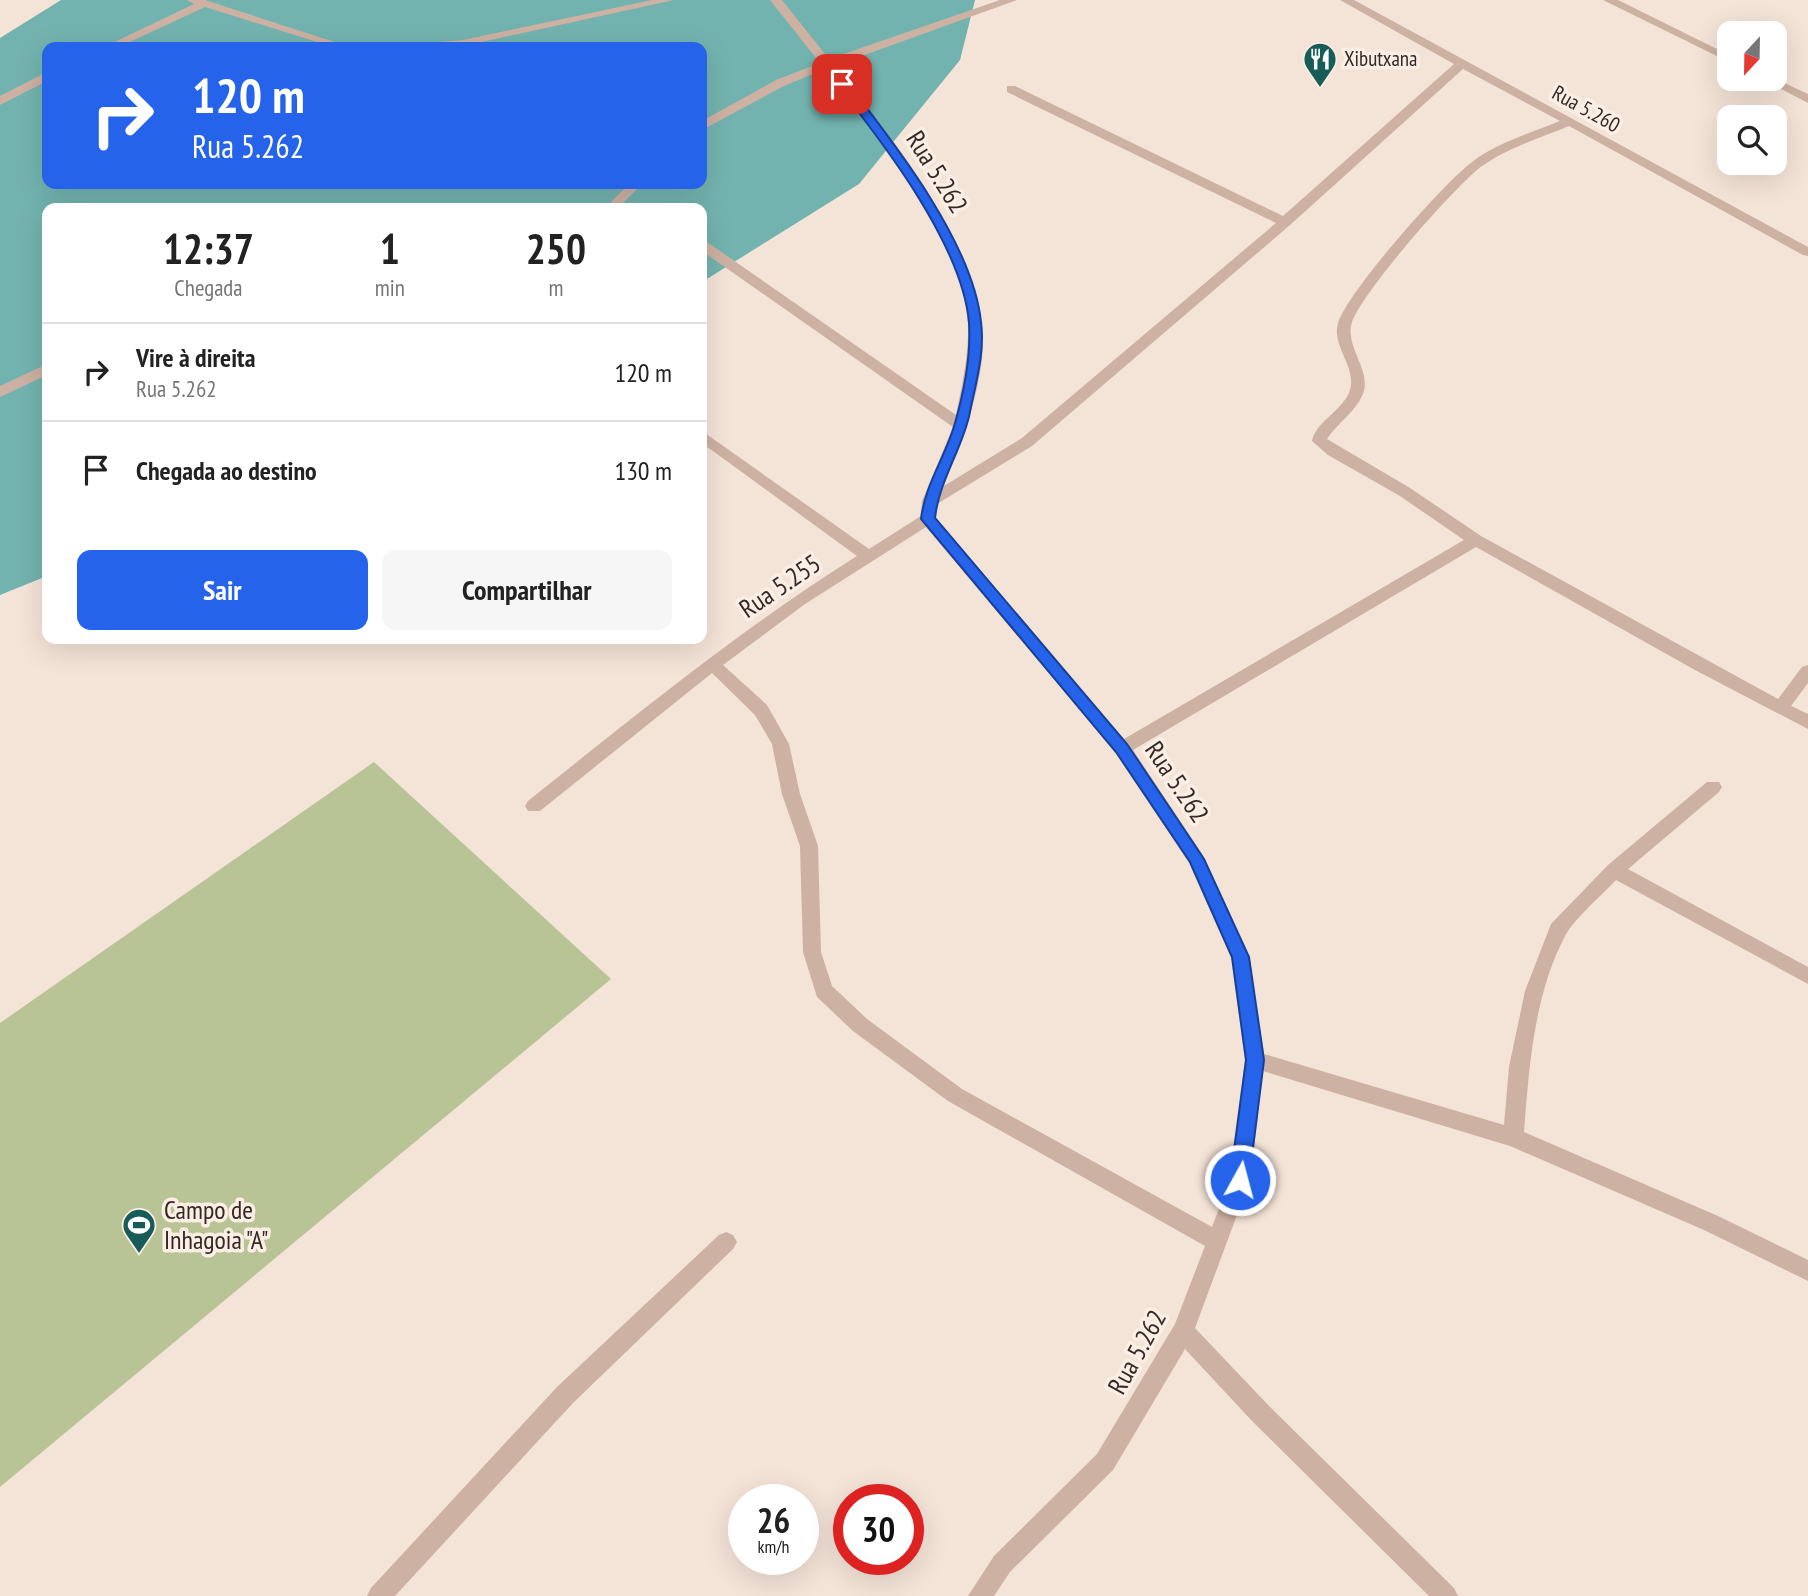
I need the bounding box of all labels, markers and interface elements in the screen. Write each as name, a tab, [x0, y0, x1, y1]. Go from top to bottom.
north arrow	[1717, 21, 1787, 91]
map controls	[1717, 21, 1787, 175]
restaurant icon: Xibutxana	[1301, 40, 1339, 89]
place label: Xibutxana	[1344, 45, 1417, 72]
pin	[812, 54, 872, 114]
text: 120 m	[192, 63, 305, 127]
icon: arrive	[823, 65, 861, 103]
icon: right	[77, 70, 168, 161]
street label: Rua 5.260	[1548, 79, 1625, 138]
button: search	[1717, 105, 1787, 175]
street label: Rua 5.262	[899, 124, 976, 219]
text: Rua 5.262	[192, 125, 304, 167]
text: 12:37	[163, 221, 254, 276]
text: 1	[380, 221, 400, 276]
text: 250	[526, 221, 586, 276]
text: Chegada	[174, 273, 243, 302]
text: min	[375, 273, 405, 302]
text: m	[548, 273, 563, 302]
text: Vire à direita	[136, 341, 255, 374]
icon: right	[77, 353, 115, 391]
text: 120 m	[614, 356, 672, 389]
text: Rua 5.262	[136, 374, 217, 403]
icon: arrive	[77, 451, 115, 489]
text: Chegada ao destino	[136, 454, 317, 487]
text: 130 m	[614, 454, 672, 487]
street label: Rua 5.255	[733, 546, 827, 625]
button: Sair	[77, 550, 368, 630]
button: Compartilhar	[382, 550, 672, 630]
street label: Rua 5.262	[1138, 735, 1217, 829]
position arrow	[1203, 1143, 1277, 1217]
place label: Campo de Inhagoia "A"	[164, 1193, 269, 1256]
sports icon: Campo de Inhagoia "A"	[120, 1206, 158, 1255]
street label: Rua 5.262	[1100, 1304, 1173, 1400]
speed limit sign: 30	[833, 1484, 924, 1575]
text: 26	[757, 1497, 790, 1543]
text: km/h	[758, 1535, 789, 1558]

